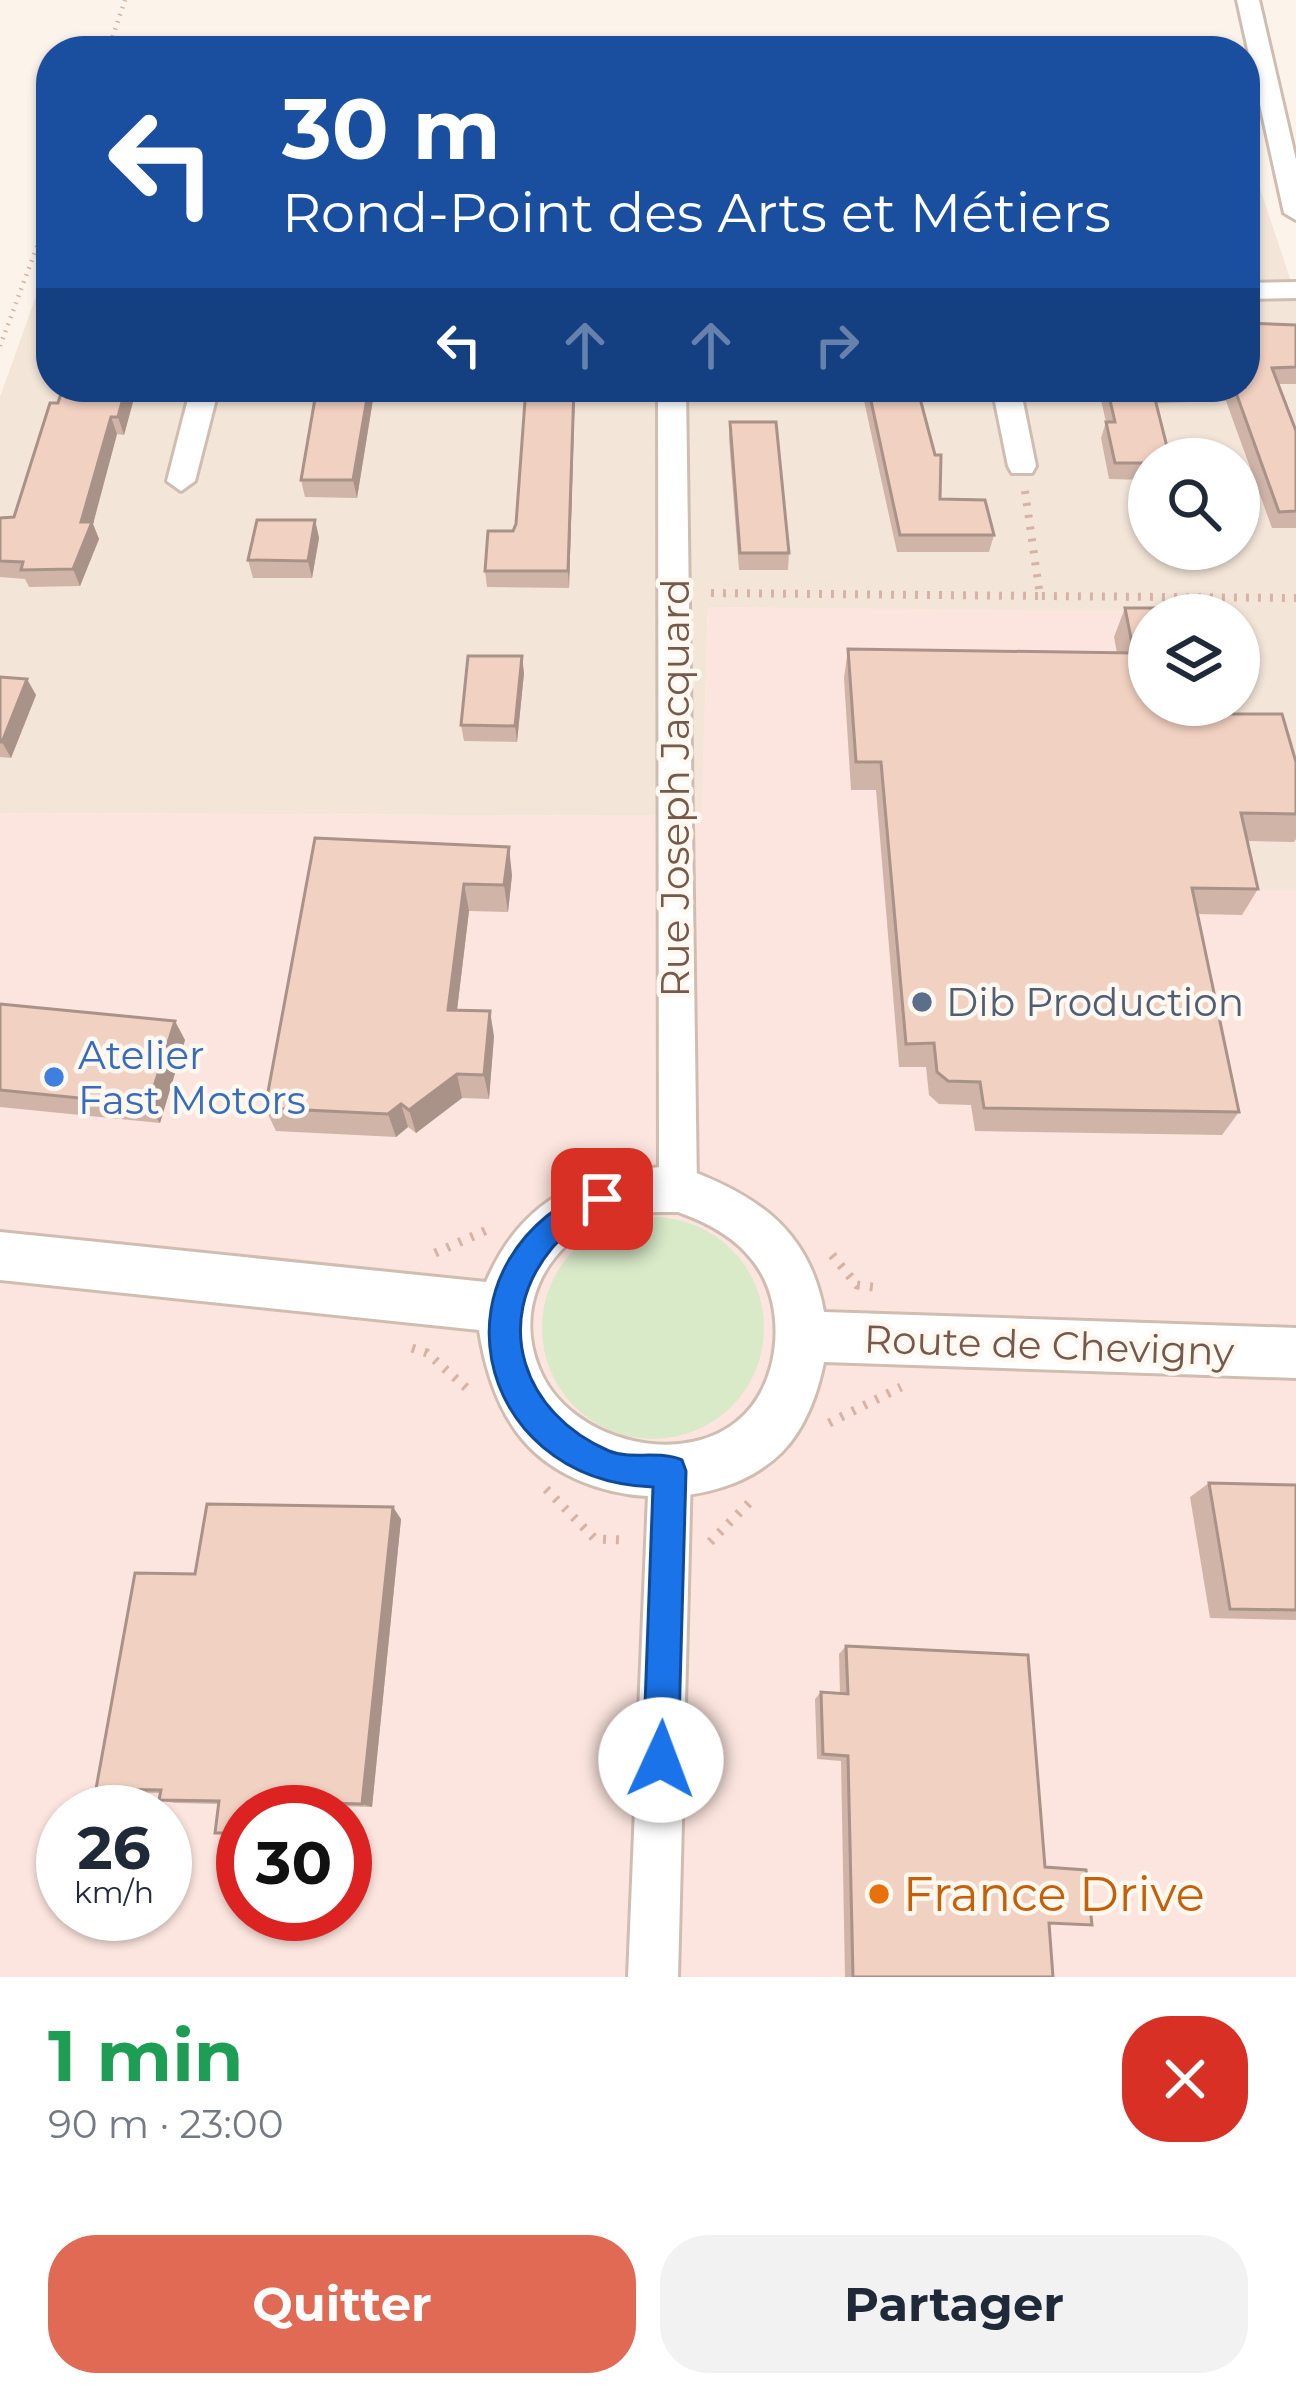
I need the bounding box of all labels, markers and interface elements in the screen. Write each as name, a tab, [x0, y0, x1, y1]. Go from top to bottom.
text: 30 m	[282, 78, 501, 180]
icon: left	[84, 84, 240, 240]
text: Rond-Point des Arts et Métiers	[282, 180, 1111, 246]
icon: left	[426, 312, 492, 378]
icon: ahead	[552, 312, 618, 378]
icon: ahead	[678, 312, 744, 378]
icon: right	[804, 312, 870, 378]
map controls	[1128, 438, 1260, 726]
button: search	[1128, 438, 1260, 570]
street label: Rue Joseph Jacquard	[651, 578, 699, 998]
button: layers	[1128, 594, 1260, 726]
place label: Dib Production	[946, 978, 1244, 1026]
marker: Dib Production	[909, 989, 935, 1015]
place label: Atelier Fast Motors	[78, 1031, 306, 1124]
marker: Atelier Fast Motors	[41, 1064, 67, 1090]
pin	[551, 1148, 653, 1250]
icon: arrive	[569, 1166, 635, 1232]
street label: Route de Chevigny	[863, 1315, 1236, 1375]
position arrow	[598, 1697, 724, 1823]
speed limit sign: 30	[216, 1785, 372, 1941]
text: 26	[77, 1811, 151, 1884]
place label: France Drive	[903, 1865, 1205, 1923]
text: km/h	[74, 1874, 154, 1911]
marker: France Drive	[866, 1881, 892, 1907]
text: 1 min	[48, 2011, 244, 2099]
button: close	[1122, 2016, 1248, 2142]
text: 90 m · 23:00	[48, 2100, 283, 2148]
button: Quitter	[48, 2235, 636, 2373]
button: Partager	[660, 2235, 1248, 2373]

